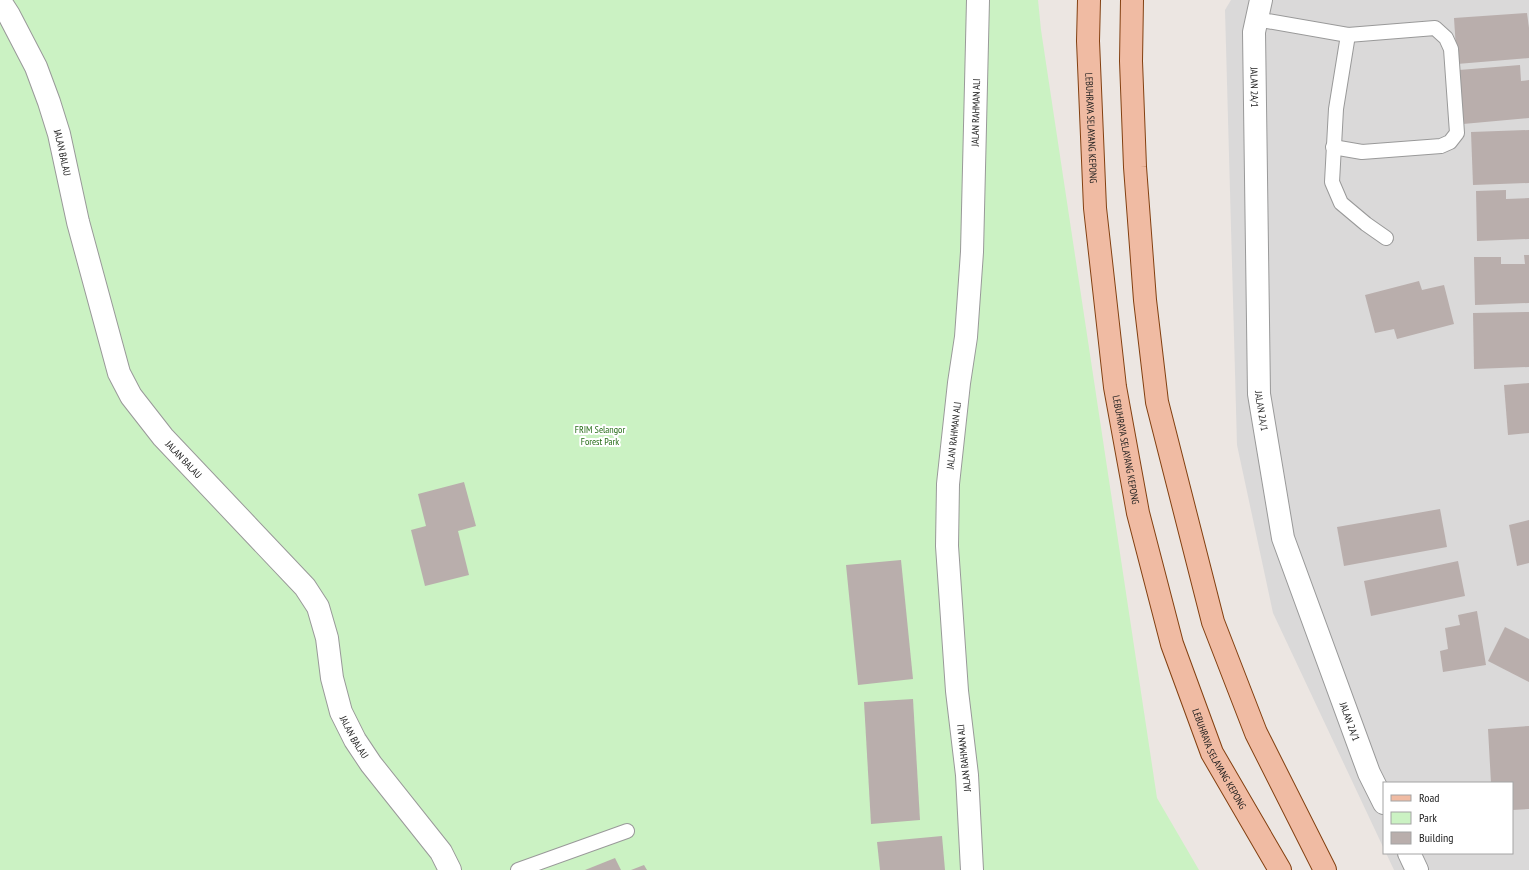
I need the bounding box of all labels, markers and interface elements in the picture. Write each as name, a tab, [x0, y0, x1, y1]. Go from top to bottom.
street label: JALAN 2A/1	[1248, 66, 1262, 107]
street label: LEBUHRAYA SELAYANG KEPONG	[1083, 72, 1100, 183]
street label: JALAN RAHMAN ALI	[968, 78, 983, 148]
street label: JALAN BALAU	[51, 127, 74, 177]
street label: JALAN 2A/1	[1252, 390, 1272, 432]
street label: LEBUHRAYA SELAYANG KEPONG	[1110, 394, 1143, 505]
street label: JALAN RAHMAN ALI	[943, 401, 963, 471]
park label: FRIM Selangor Forest Park	[575, 423, 625, 448]
street label: JALAN BALAU	[162, 437, 205, 481]
street label: JALAN 2A/1	[1337, 699, 1363, 742]
street label: LEBUHRAYA SELAYANG KEPONG	[1190, 707, 1250, 811]
street label: JALAN BALAU	[337, 712, 372, 761]
street label: JALAN RAHMAN ALI	[954, 724, 974, 793]
legend	[1383, 782, 1513, 854]
text: Road	[1419, 790, 1439, 805]
text: Park	[1419, 810, 1437, 825]
text: Building	[1419, 830, 1454, 845]

